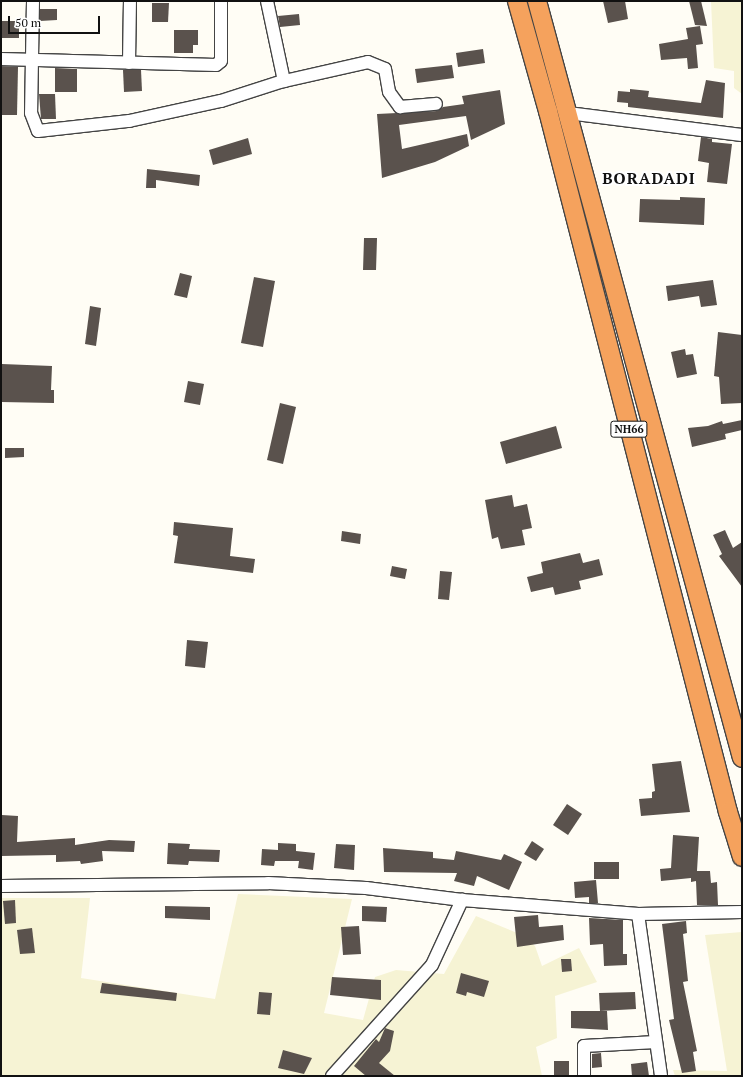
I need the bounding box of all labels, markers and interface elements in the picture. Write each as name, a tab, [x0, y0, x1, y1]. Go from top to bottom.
scale bar	[10, 8, 102, 34]
text: 50 m	[15, 15, 41, 30]
district label: BORADADI	[602, 168, 696, 188]
road number: NH66	[610, 420, 648, 438]

